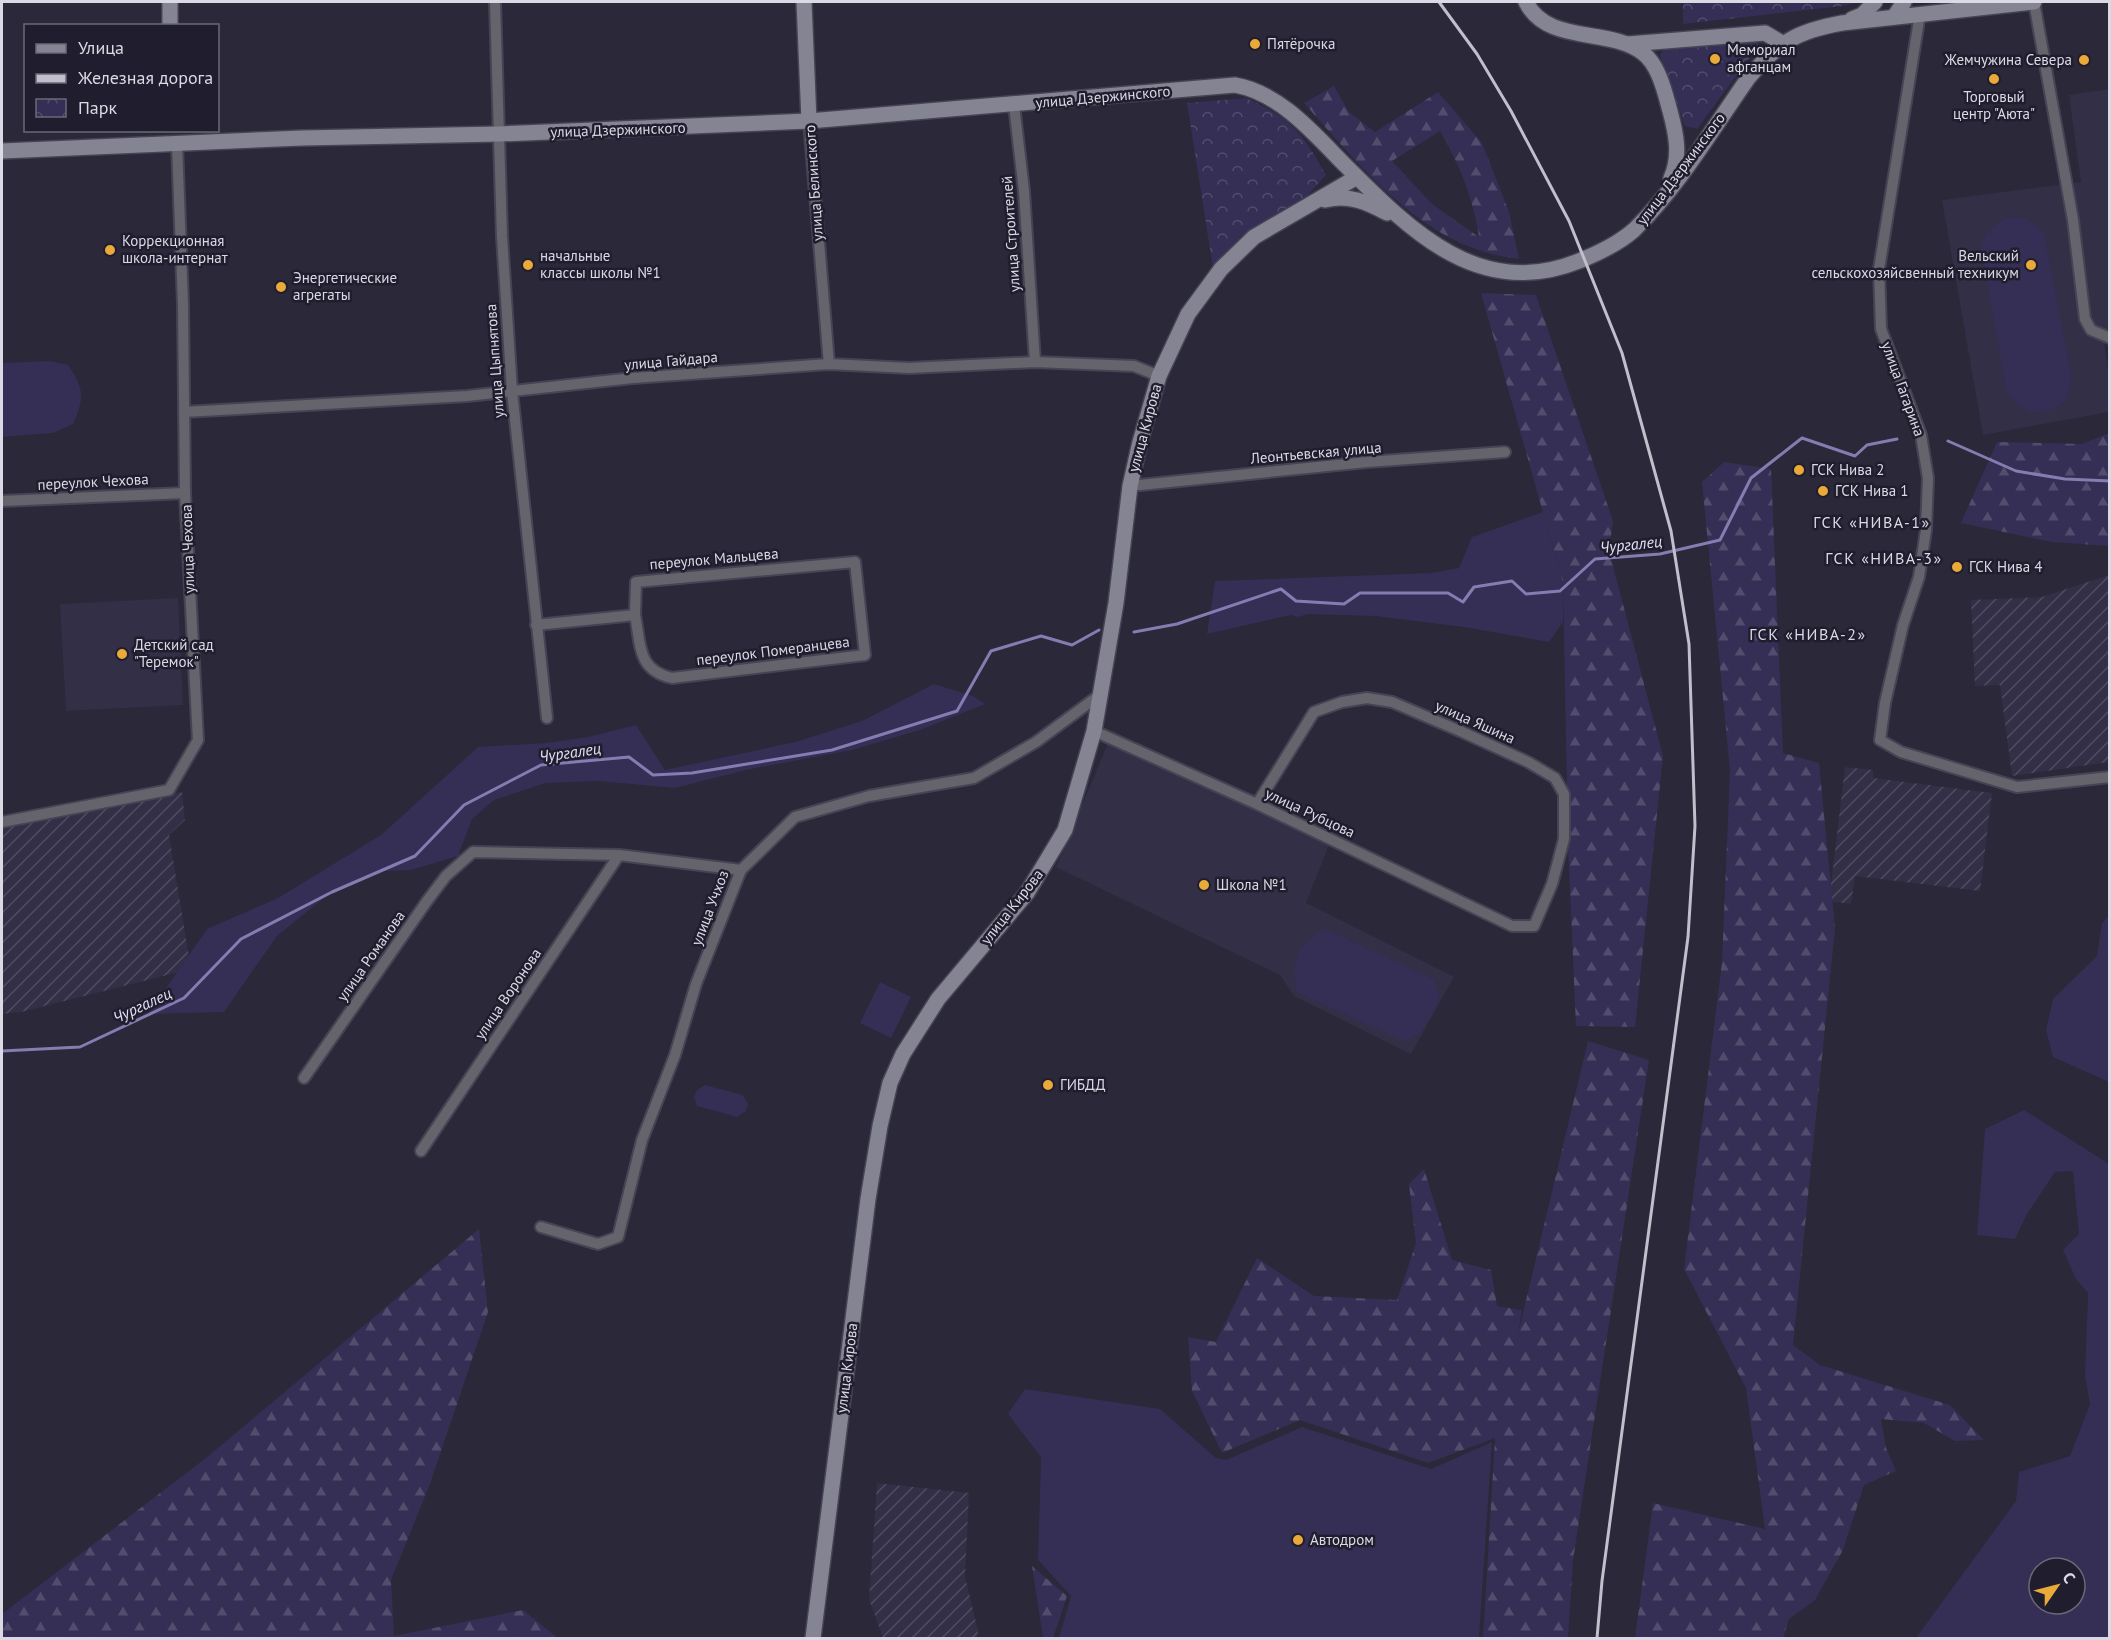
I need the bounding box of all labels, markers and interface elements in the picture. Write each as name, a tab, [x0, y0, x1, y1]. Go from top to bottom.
legend	[24, 24, 219, 132]
place label: Пятёрочка	[1267, 34, 1335, 53]
text: Улица	[78, 36, 124, 59]
marker: Пятёрочка	[1248, 37, 1262, 51]
place label: Мемориал афганцам	[1727, 40, 1796, 76]
place label: Жемчужина Севера	[1944, 50, 2072, 69]
marker: Мемориал афганцам	[1708, 52, 1722, 66]
marker: Жемчужина Севера	[2077, 53, 2091, 67]
text: Железная дорога	[77, 66, 213, 89]
marker: Торговый центр "Аюта"	[1987, 72, 2001, 86]
street label: улица Дзержинского	[1035, 81, 1171, 112]
place label: Торговый центр "Аюта"	[1953, 87, 2035, 123]
text: Парк	[78, 96, 118, 119]
street label: улица Дзержинского	[1632, 109, 1729, 228]
street label: улица Дзержинского	[550, 118, 686, 141]
street label: улица Белинского	[800, 124, 827, 242]
street label: улица Строителей	[997, 175, 1024, 293]
place label: Коррекционная школа-интернат	[122, 231, 228, 267]
marker: Коррекционная школа-интернат	[103, 243, 117, 257]
place label: начальные классы школы №1	[540, 246, 661, 282]
place label: Вельский сельскохозяйсвенный техникум	[1811, 246, 2019, 282]
marker: начальные классы школы №1	[521, 258, 535, 272]
marker: Вельский сельскохозяйсвенный техникум	[2024, 258, 2038, 272]
place label: Энергетические агрегаты	[293, 268, 397, 304]
marker: Энергетические агрегаты	[274, 280, 288, 294]
street label: улица Цыпнятова	[481, 303, 508, 419]
street label: улица Гагарина	[1878, 339, 1929, 439]
street label: улица Гайдара	[623, 347, 719, 374]
street label: улица Кирова	[1124, 382, 1165, 474]
street label: Леонтьевская улица	[1249, 437, 1382, 468]
place label: ГСК Нива 2	[1811, 460, 1884, 479]
marker: ГСК Нива 2	[1792, 463, 1806, 477]
street label: переулок Чехова	[37, 469, 149, 494]
place label: ГСК Нива 1	[1835, 481, 1908, 500]
marker: ГСК Нива 1	[1816, 484, 1830, 498]
street label: улица Чехова	[176, 504, 199, 594]
district label: ГСК «НИВА-1»	[1813, 512, 1931, 532]
water label: Чургалец	[1599, 531, 1663, 557]
street label: переулок Мальцева	[649, 543, 779, 574]
district label: ГСК «НИВА-3»	[1825, 548, 1943, 568]
place label: ГСК Нива 4	[1969, 557, 2042, 576]
marker: ГСК Нива 4	[1950, 560, 1964, 574]
district label: ГСК «НИВА-2»	[1749, 624, 1867, 644]
street label: переулок Померанцева	[695, 632, 851, 669]
place label: Детский сад "Теремок"	[134, 635, 214, 671]
marker: Детский сад "Теремок"	[115, 647, 129, 661]
street label: улица Яшина	[1432, 695, 1518, 748]
water label: Чургалец	[538, 738, 602, 766]
street label: улица Рубцова	[1262, 783, 1358, 842]
street label: улица Кирова	[976, 865, 1047, 948]
street label: улица Учхоз	[686, 867, 733, 948]
place label: Школа №1	[1216, 875, 1287, 894]
marker: Школа №1	[1197, 878, 1211, 892]
street label: улица Романова	[332, 907, 409, 1005]
street label: улица Воронова	[470, 944, 545, 1043]
water label: Чургалец	[109, 983, 175, 1027]
place label: ГИБДД	[1060, 1075, 1106, 1094]
marker: ГИБДД	[1041, 1078, 1055, 1092]
street label: улица Кирова	[832, 1322, 861, 1414]
place label: Автодром	[1310, 1530, 1374, 1549]
marker: Автодром	[1291, 1533, 1305, 1547]
north arrow	[2027, 1556, 2087, 1616]
text: С	[2059, 1568, 2080, 1587]

